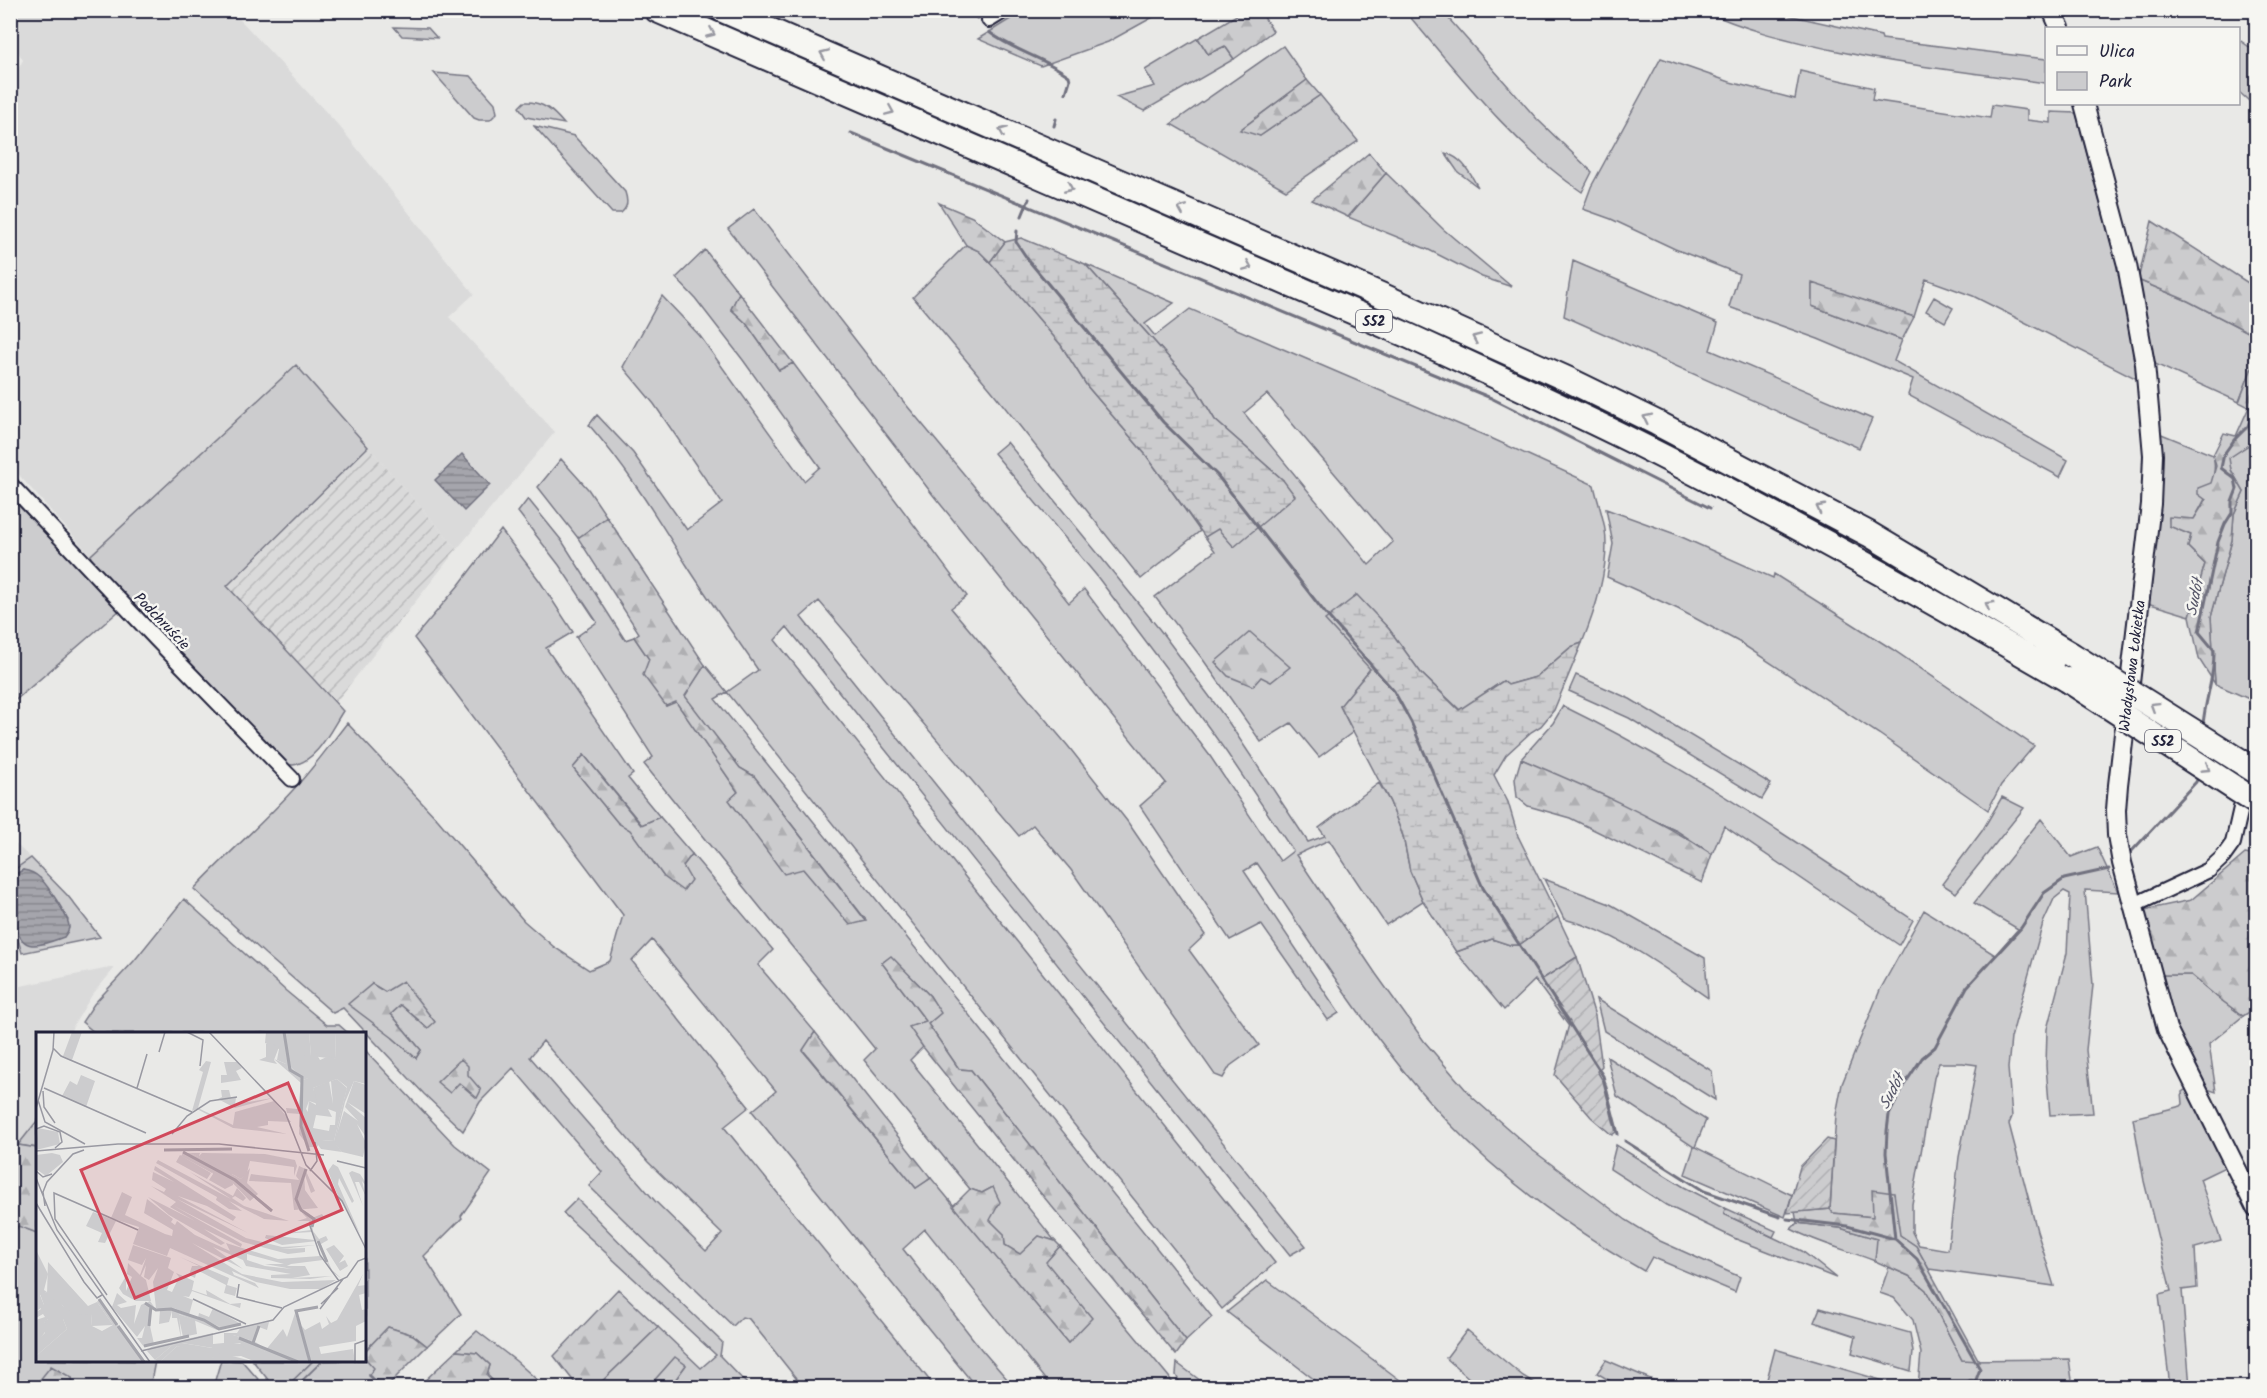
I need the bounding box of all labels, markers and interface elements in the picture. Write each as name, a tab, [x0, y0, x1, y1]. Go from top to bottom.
one-way arrow	[705, 26, 716, 38]
legend	[2045, 27, 2240, 105]
text: Ulica	[2099, 38, 2135, 67]
one-way arrow	[820, 49, 831, 61]
text: Park	[2099, 68, 2132, 97]
one-way arrow	[884, 103, 895, 115]
one-way arrow	[999, 127, 1010, 139]
one-way arrow	[1063, 181, 1074, 193]
one-way arrow	[1178, 204, 1189, 216]
one-way arrow	[1241, 259, 1252, 271]
road number: S52	[1356, 310, 1392, 332]
one-way arrow	[1472, 333, 1483, 345]
one-way arrow	[1642, 413, 1653, 425]
one-way arrow	[1815, 504, 1826, 515]
water label: Sudół	[2179, 573, 2212, 618]
street label: Podchruście	[127, 587, 195, 656]
street label: Władysława Łokietka	[2113, 599, 2153, 733]
one-way arrow	[1985, 601, 1995, 612]
one-way arrow	[2150, 701, 2160, 713]
road number: S52	[2145, 730, 2181, 752]
one-way arrow	[2199, 761, 2210, 772]
inset map	[36, 1032, 366, 1362]
water label: Sudół	[1873, 1067, 1914, 1114]

